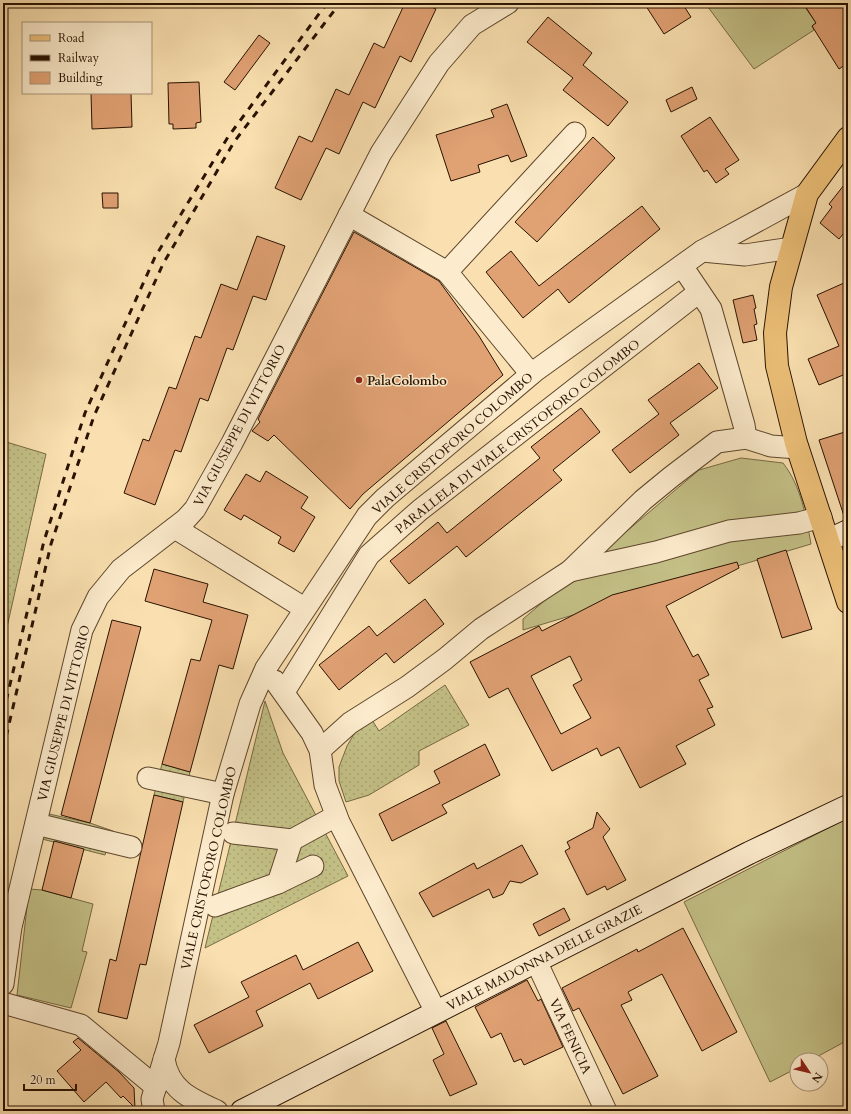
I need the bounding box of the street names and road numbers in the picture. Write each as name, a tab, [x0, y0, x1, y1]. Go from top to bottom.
street label: PARALLELA DI VIALE CRISTOFORO COLOMBO	[392, 336, 642, 536]
street label: VIA GIUSEPPE DI VITTORIO	[189, 341, 290, 510]
street label: VIALE CRISTOFORO COLOMBO	[368, 369, 536, 517]
street label: VIA GIUSEPPE DI VITTORIO	[33, 623, 95, 803]
street label: VIALE CRISTOFORO COLOMBO	[177, 765, 241, 972]
street label: VIALE MADONNA DELLE GRAZIE	[444, 901, 645, 1015]
street label: VIA FENICIA	[545, 996, 596, 1078]

